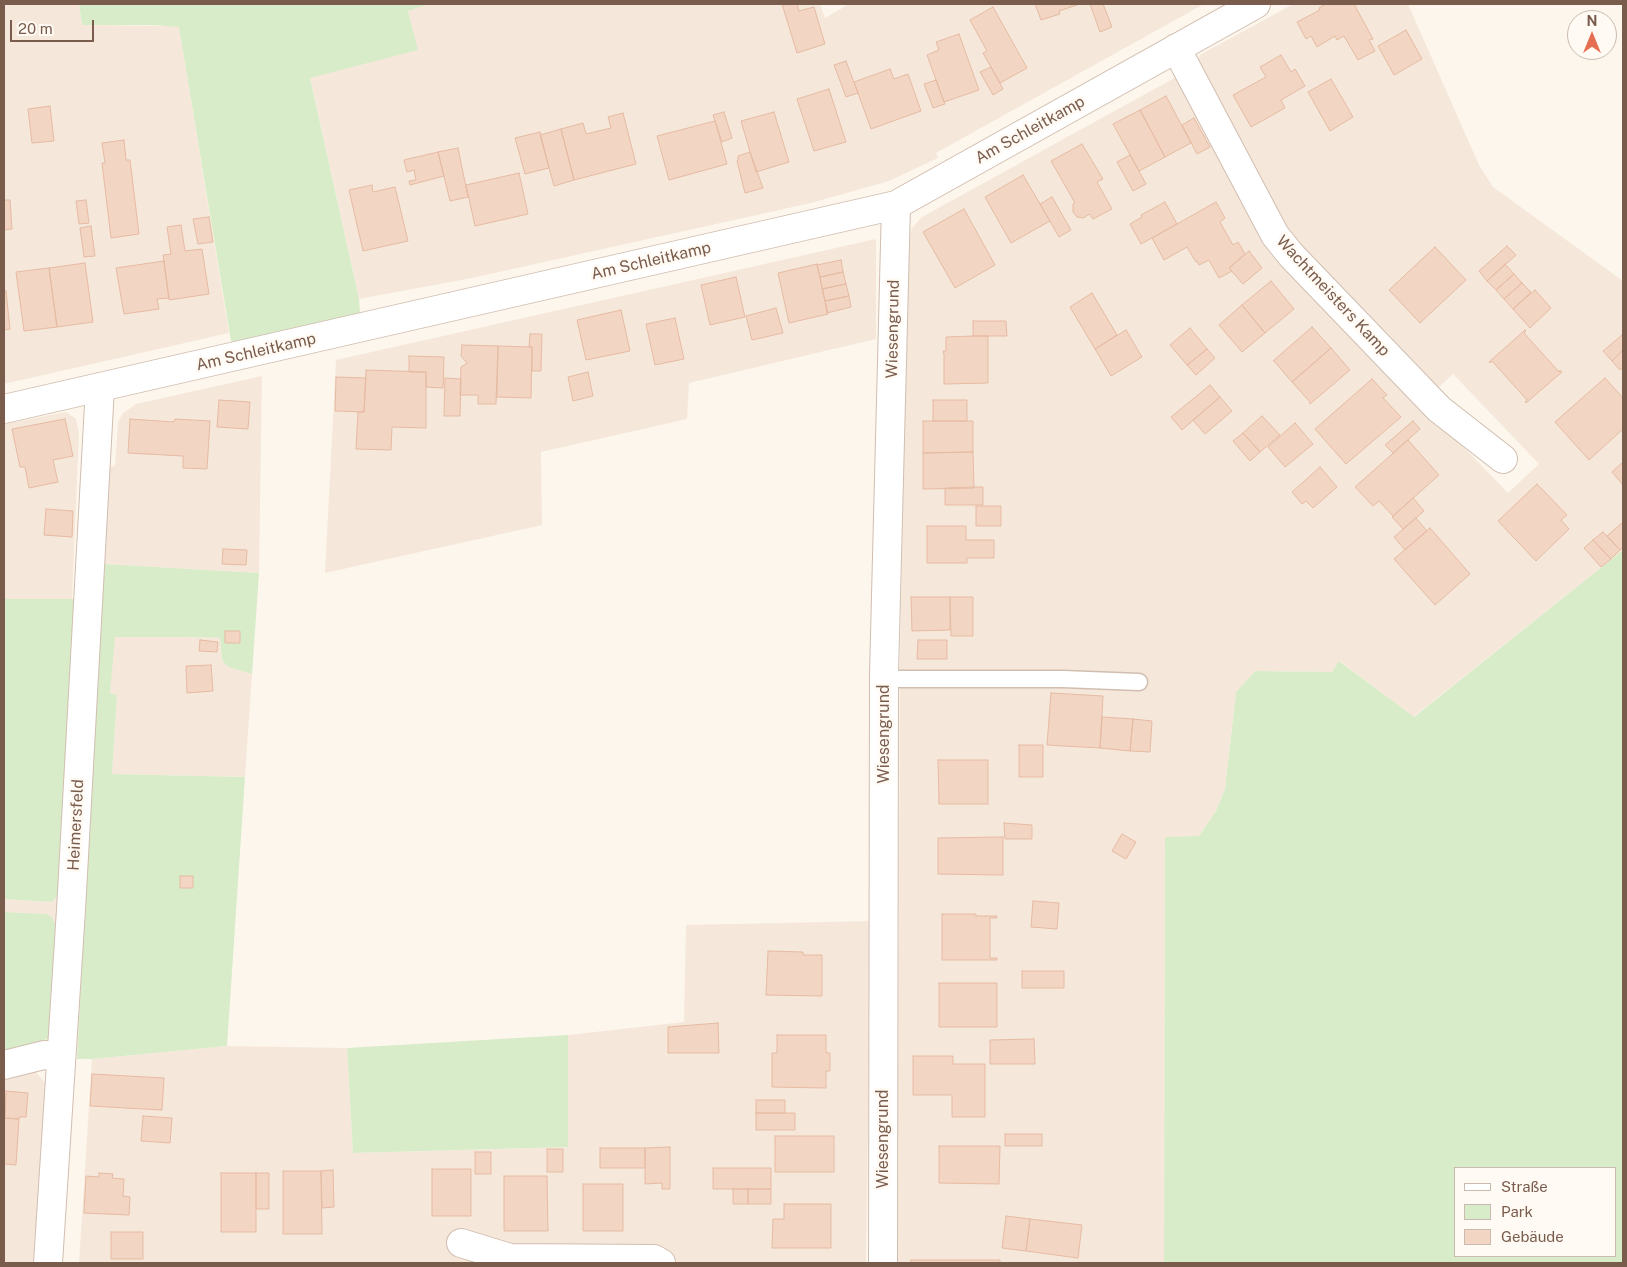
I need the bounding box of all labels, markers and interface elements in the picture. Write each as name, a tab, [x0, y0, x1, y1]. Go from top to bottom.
scale bar	[12, 10, 96, 42]
north arrow	[1567, 10, 1617, 60]
text: N	[1587, 13, 1597, 29]
text: 20 m	[18, 20, 53, 37]
street label: Am Schleitkamp	[972, 92, 1088, 168]
street label: Wachtmeisters Kamp	[1272, 232, 1394, 360]
street label: Am Schleitkamp	[589, 238, 713, 284]
street label: Wiesengrund	[883, 279, 903, 379]
street label: Am Schleitkamp	[194, 329, 318, 375]
street label: Wiesengrund	[874, 684, 894, 784]
street label: Heimersfeld	[64, 779, 88, 871]
street label: Wiesengrund	[873, 1089, 893, 1189]
legend	[1454, 1167, 1617, 1257]
text: Straße	[1501, 1178, 1548, 1195]
text: Park	[1501, 1203, 1533, 1220]
text: Gebäude	[1501, 1228, 1564, 1245]

